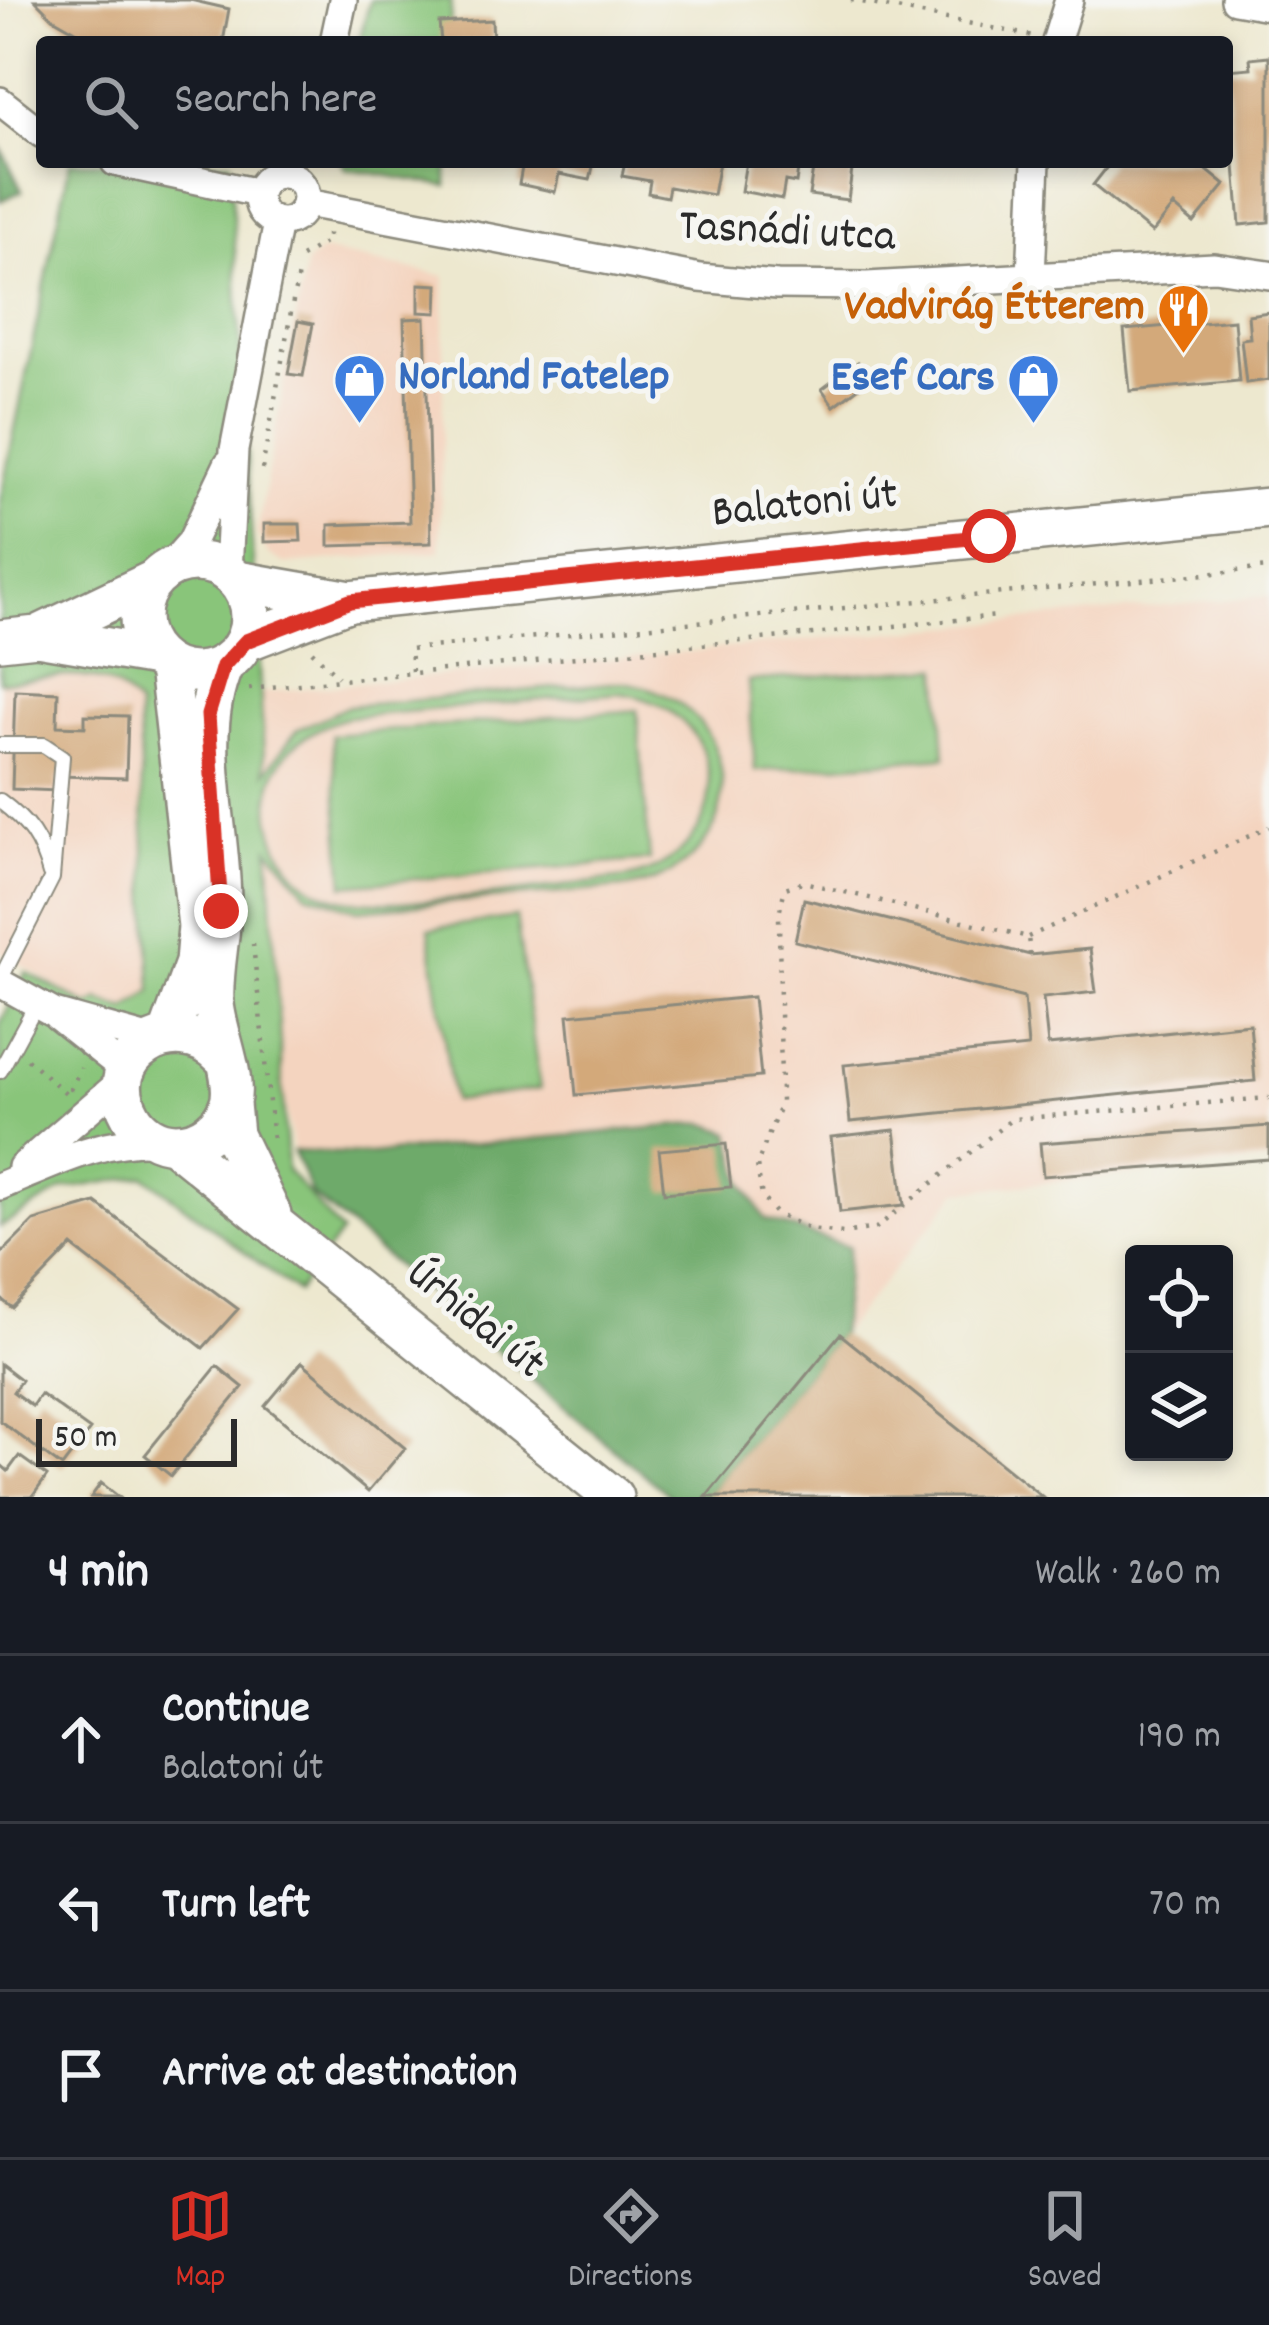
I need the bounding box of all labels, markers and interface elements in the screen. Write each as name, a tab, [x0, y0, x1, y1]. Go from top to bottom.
search box	[36, 36, 1233, 168]
icon: search	[78, 69, 144, 135]
text: Search here	[174, 70, 377, 134]
street label: Tasnádi utca	[677, 196, 897, 272]
place label: Vadvirág Étterem	[844, 277, 1145, 341]
restaurant icon: Vadvirág Étterem	[1156, 281, 1212, 355]
place label: Norland Fatelep	[398, 347, 670, 411]
place label: Esef Cars	[831, 348, 995, 412]
shop icon: Norland Fatelep	[331, 351, 387, 425]
shop icon: Esef Cars	[1006, 352, 1062, 426]
street label: Balatoni út	[709, 464, 901, 548]
route start	[962, 509, 1016, 563]
route end	[194, 884, 248, 938]
street label: Úrhidai út	[391, 1245, 557, 1397]
map controls	[1125, 1245, 1233, 1461]
button: locate	[1125, 1245, 1233, 1353]
button: layers	[1125, 1353, 1233, 1461]
scale bar	[36, 1413, 237, 1466]
text: 50 m	[54, 1416, 118, 1463]
text: 4 min	[48, 1539, 149, 1611]
text: Walk · 260 m	[1035, 1548, 1221, 1603]
text: Continue	[162, 1679, 310, 1743]
icon: ahead	[48, 1706, 114, 1772]
text: 190 m	[1138, 1711, 1221, 1766]
text: Balatoni út	[162, 1743, 323, 1798]
icon: left	[48, 1874, 114, 1940]
text: Turn left	[162, 1875, 310, 1939]
text: 70 m	[1149, 1879, 1221, 1934]
icon: arrive	[48, 2042, 114, 2108]
text: Arrive at destination	[162, 2043, 517, 2107]
tab: Map	[167, 2183, 233, 2302]
tab: Directions	[568, 2183, 693, 2302]
tab: Saved	[1028, 2183, 1102, 2302]

